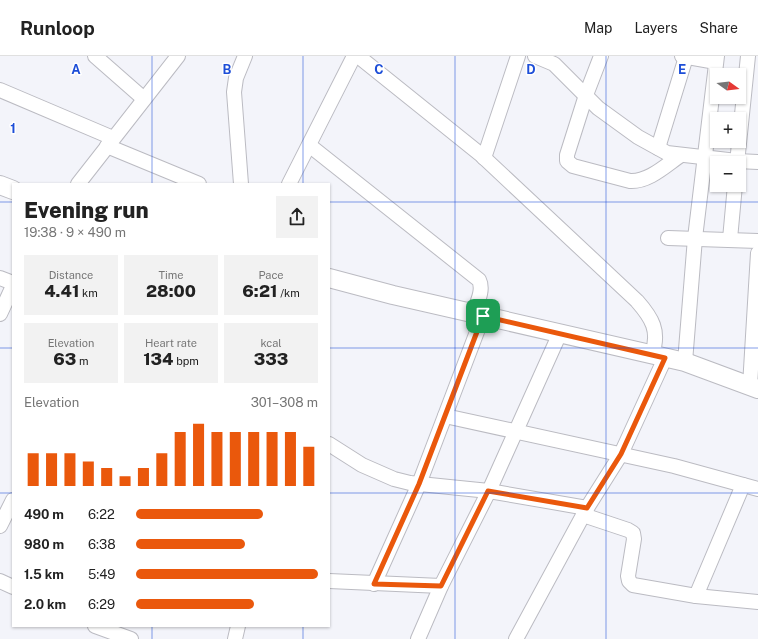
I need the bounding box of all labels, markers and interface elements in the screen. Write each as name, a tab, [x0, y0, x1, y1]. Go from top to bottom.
text: Runloop	[20, 17, 95, 39]
text: Map	[584, 20, 612, 36]
text: Layers	[634, 20, 678, 36]
text: Share	[700, 20, 738, 36]
text: A	[71, 62, 81, 77]
text: B	[223, 62, 232, 77]
text: C	[374, 62, 384, 77]
text: D	[526, 62, 536, 77]
text: E	[678, 62, 686, 77]
north arrow	[710, 68, 746, 104]
map controls	[710, 68, 746, 192]
button: +	[710, 112, 746, 148]
text: 1	[10, 121, 16, 136]
button: −	[710, 156, 746, 192]
button: share	[276, 196, 318, 238]
text: Evening run	[24, 197, 149, 223]
text: 19:38 · 9 × 490 m	[24, 225, 126, 240]
text: Distance	[49, 269, 93, 281]
text: Time	[158, 269, 184, 281]
text: Pace	[258, 269, 284, 281]
text: 4.41	[44, 281, 79, 301]
text: 28:00	[146, 281, 196, 301]
text: 6:21	[242, 281, 278, 301]
text: km	[79, 287, 98, 299]
text: /km	[278, 287, 300, 299]
pin	[466, 299, 500, 333]
icon: arrive	[472, 305, 494, 327]
text: Elevation	[48, 337, 94, 349]
text: Heart rate	[145, 337, 197, 349]
text: kcal	[260, 337, 282, 349]
text: 63	[53, 349, 76, 369]
text: 134	[143, 349, 174, 369]
text: 333	[254, 349, 288, 369]
text: m	[76, 355, 89, 367]
text: bpm	[174, 355, 199, 367]
text: Elevation	[24, 395, 79, 410]
text: 301–308 m	[251, 395, 318, 410]
text: 490 m	[24, 507, 64, 522]
text: 6:22	[88, 507, 115, 522]
text: 980 m	[24, 537, 64, 552]
text: 6:38	[88, 537, 116, 552]
text: 1.5 km	[24, 567, 64, 582]
text: 5:49	[88, 567, 115, 582]
text: 2.0 km	[24, 597, 66, 612]
text: 6:29	[88, 597, 115, 612]

